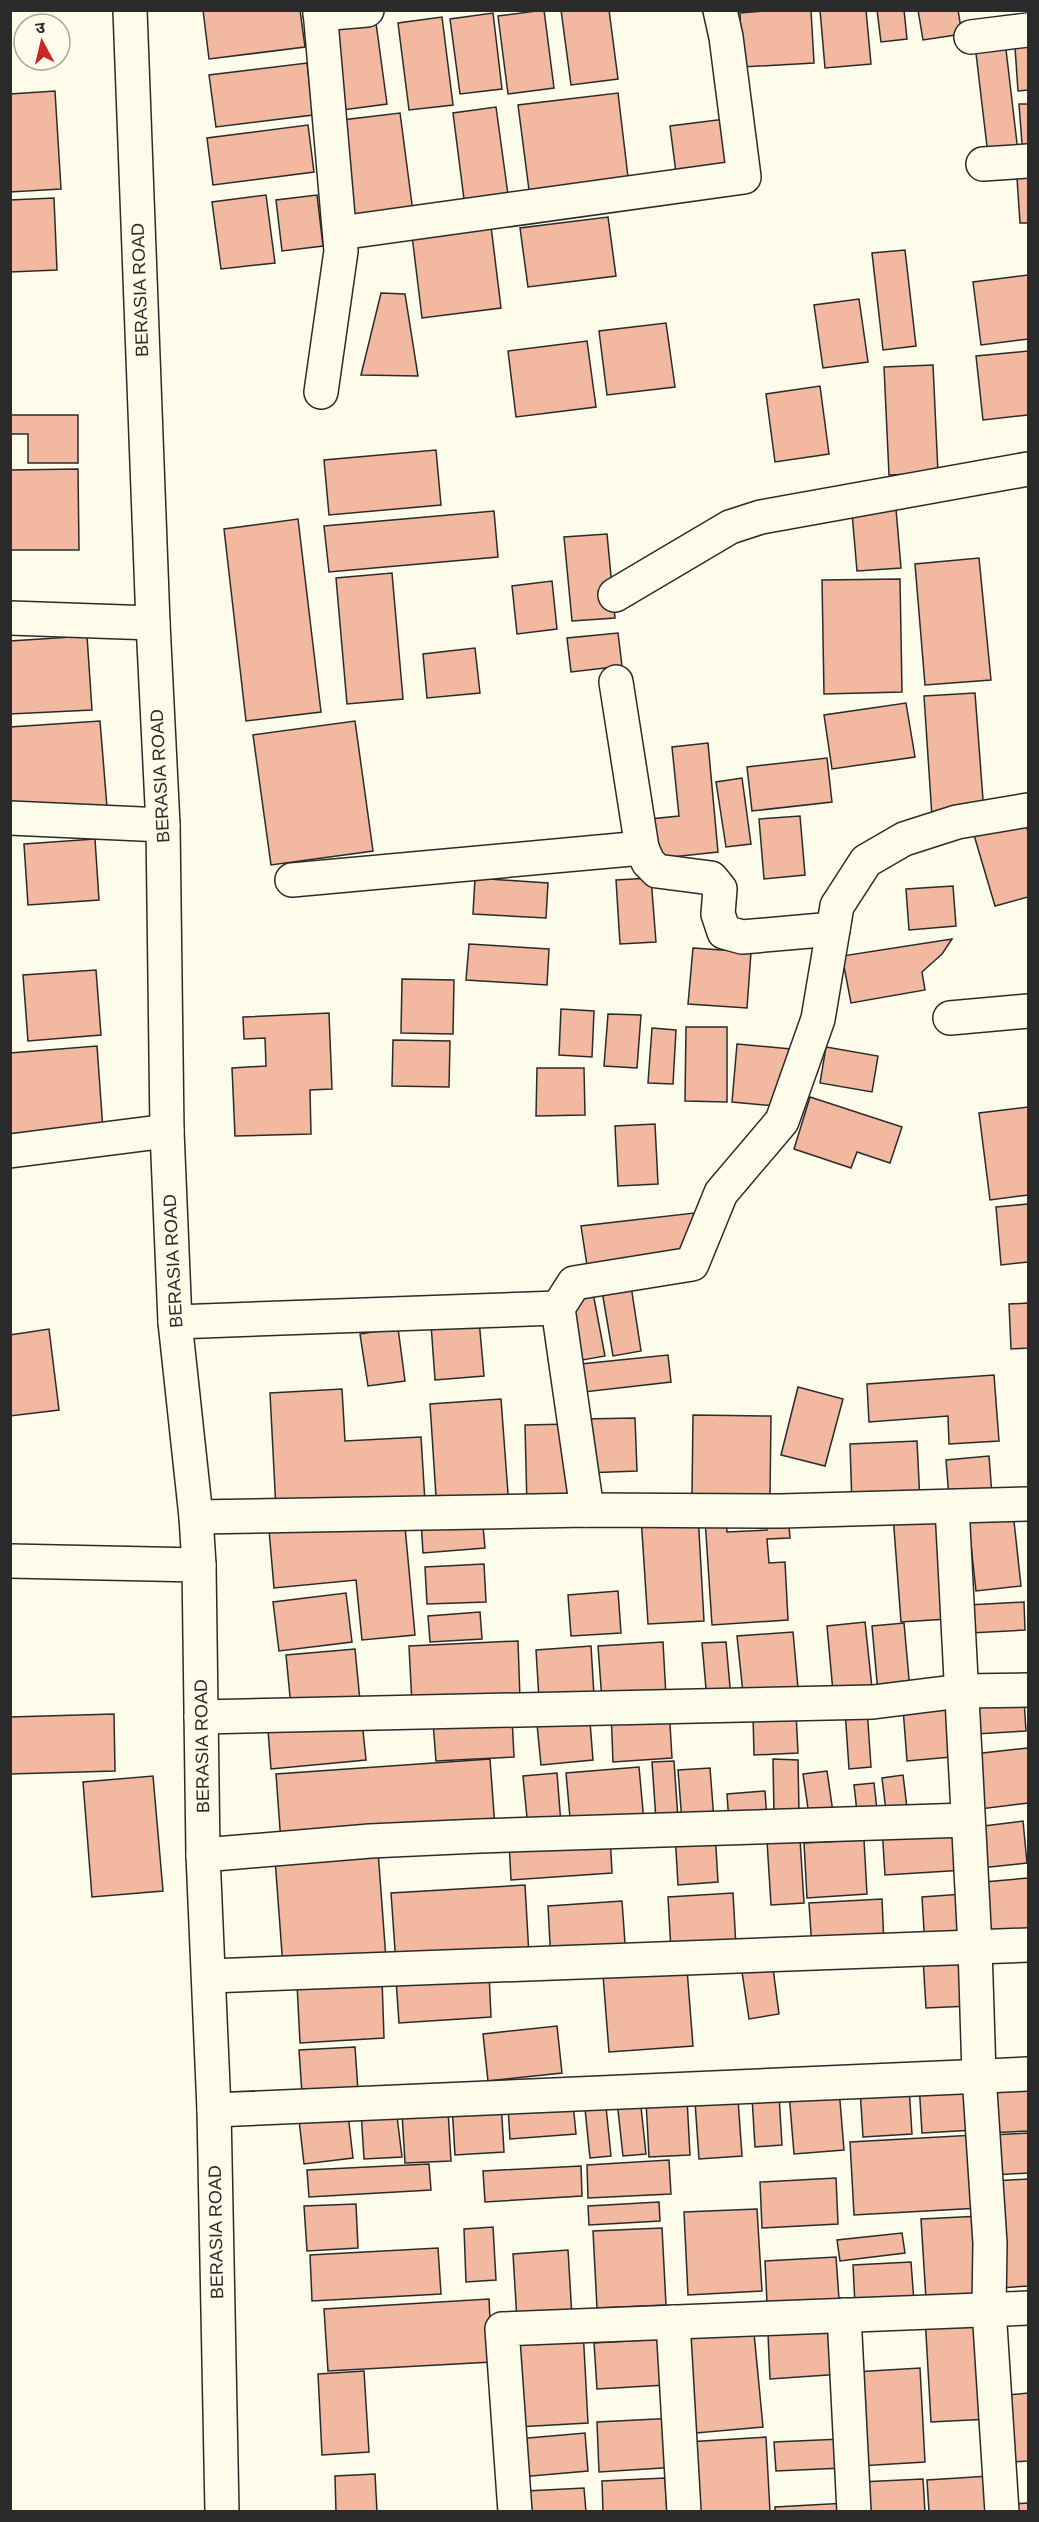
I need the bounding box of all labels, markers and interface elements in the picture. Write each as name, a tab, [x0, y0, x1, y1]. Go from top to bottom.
north arrow	[12, 12, 72, 72]
text: उ	[35, 19, 47, 37]
street label: BERASIA ROAD	[128, 223, 152, 357]
street label: BERASIA ROAD	[147, 709, 173, 843]
street label: BERASIA ROAD	[160, 1194, 186, 1328]
street label: BERASIA ROAD	[191, 1679, 213, 1813]
street label: BERASIA ROAD	[205, 2165, 227, 2299]

